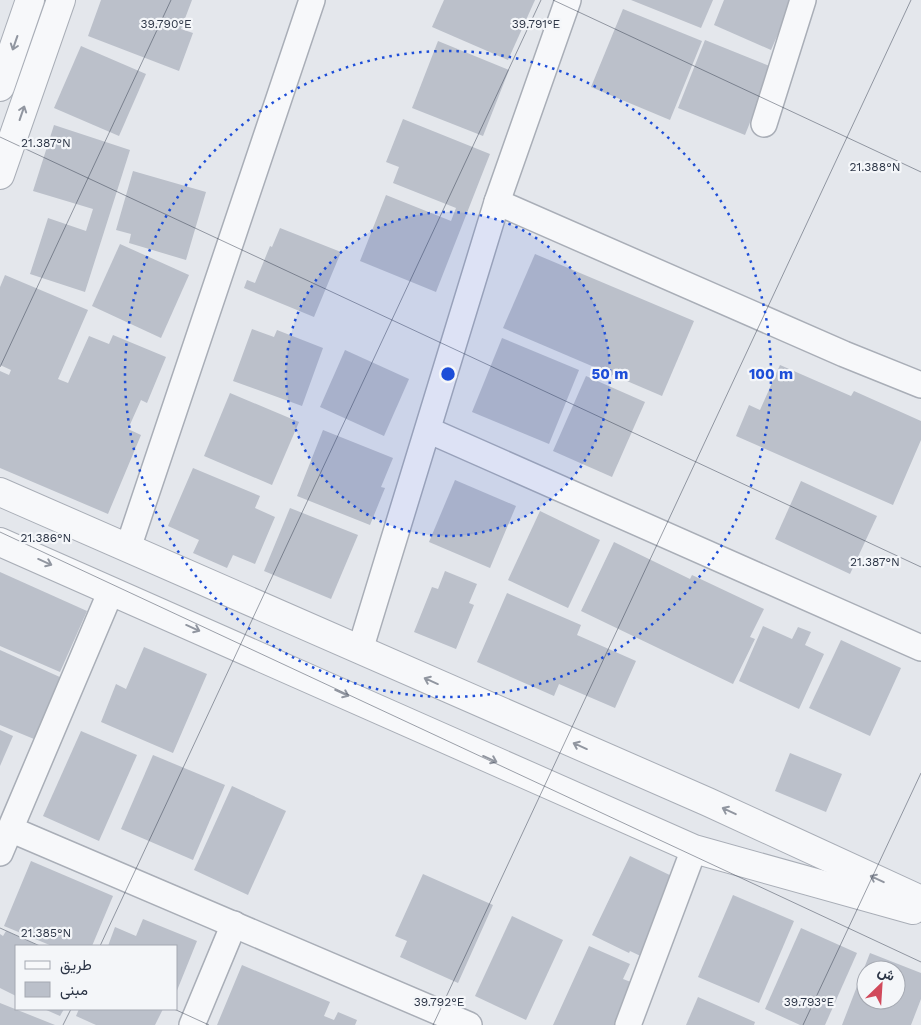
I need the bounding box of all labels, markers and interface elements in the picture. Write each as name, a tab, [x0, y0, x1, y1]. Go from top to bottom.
text: 39.790°E	[140, 17, 192, 31]
text: 39.791°E	[512, 17, 561, 31]
one-way arrow	[10, 35, 19, 51]
one-way arrow	[18, 105, 27, 121]
text: 21.387°N	[21, 136, 71, 150]
text: 21.388°N	[850, 160, 900, 174]
centre of rings	[439, 365, 457, 383]
text: 50 m	[592, 365, 628, 383]
text: 100 m	[749, 365, 793, 383]
text: 21.386°N	[21, 531, 71, 545]
text: 21.387°N	[850, 555, 900, 569]
one-way arrow	[37, 557, 52, 567]
one-way arrow	[185, 623, 200, 633]
one-way arrow	[424, 675, 439, 685]
one-way arrow	[334, 689, 349, 699]
one-way arrow	[573, 740, 588, 750]
one-way arrow	[482, 755, 497, 764]
one-way arrow	[722, 806, 737, 816]
one-way arrow	[870, 874, 885, 884]
text: 21.385°N	[21, 926, 71, 940]
legend	[15, 945, 178, 1010]
text: طريق	[60, 956, 92, 975]
north arrow	[856, 960, 906, 1010]
text: ش	[875, 962, 898, 985]
text: مبنى	[60, 981, 88, 1000]
text: 39.792°E	[414, 995, 465, 1009]
text: 39.793°E	[784, 995, 835, 1009]

